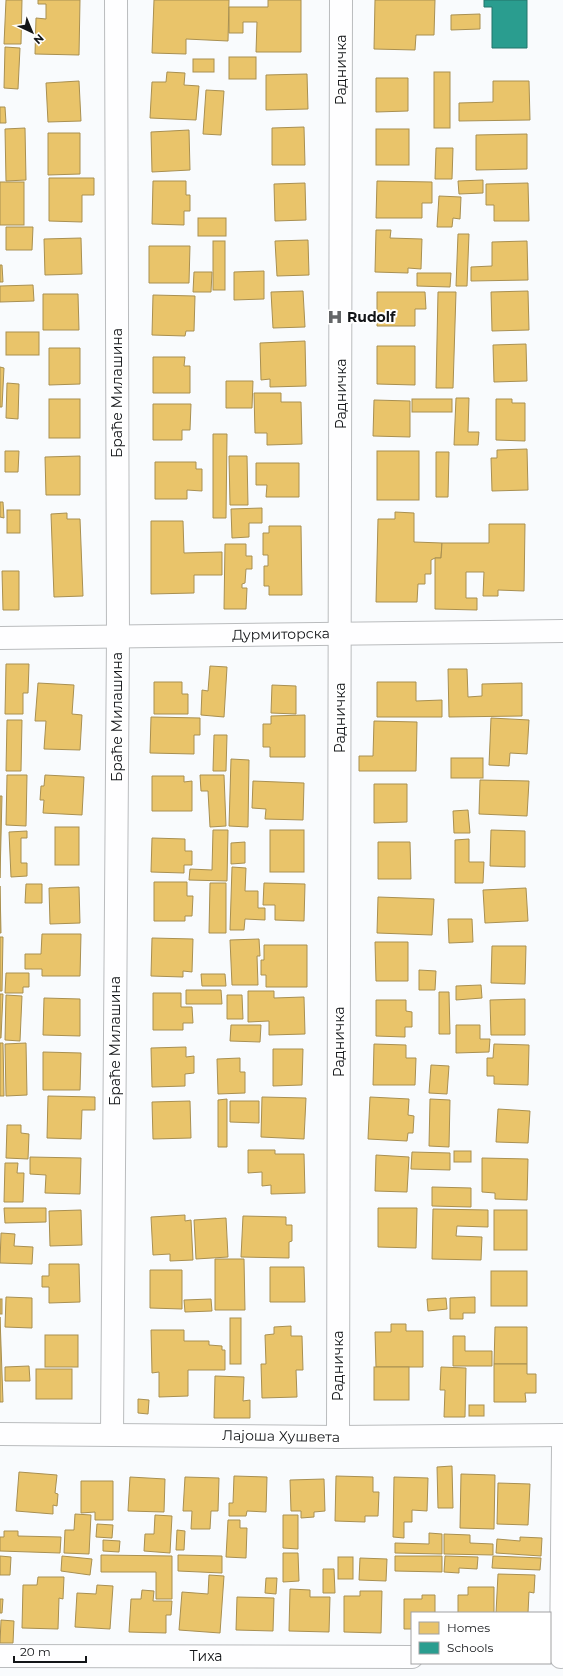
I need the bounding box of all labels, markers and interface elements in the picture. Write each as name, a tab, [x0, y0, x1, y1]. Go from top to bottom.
north arrow	[12, 12, 52, 52]
text: N	[31, 31, 47, 47]
street label: Радничка	[332, 35, 350, 105]
hospital icon: Rudolf	[326, 308, 344, 326]
place label: Rudolf	[347, 308, 396, 326]
street label: Браће Милашина	[108, 328, 126, 458]
street label: Радничка	[332, 359, 350, 429]
street label: Дурмиторска	[232, 624, 330, 644]
street label: Браће Милашина	[108, 652, 126, 782]
street label: Радничка	[331, 683, 349, 753]
street label: Браће Милашина	[106, 976, 124, 1106]
street label: Радничка	[330, 1007, 348, 1077]
street label: Радничка	[329, 1331, 347, 1401]
street label: Лајоша Хушвета	[222, 1426, 340, 1446]
legend	[411, 1612, 551, 1664]
text: Homes	[447, 1620, 490, 1635]
scale bar	[14, 1638, 86, 1664]
text: Schools	[447, 1640, 493, 1655]
text: 20 m	[20, 1644, 51, 1659]
street label: Тиха	[189, 1647, 223, 1665]

